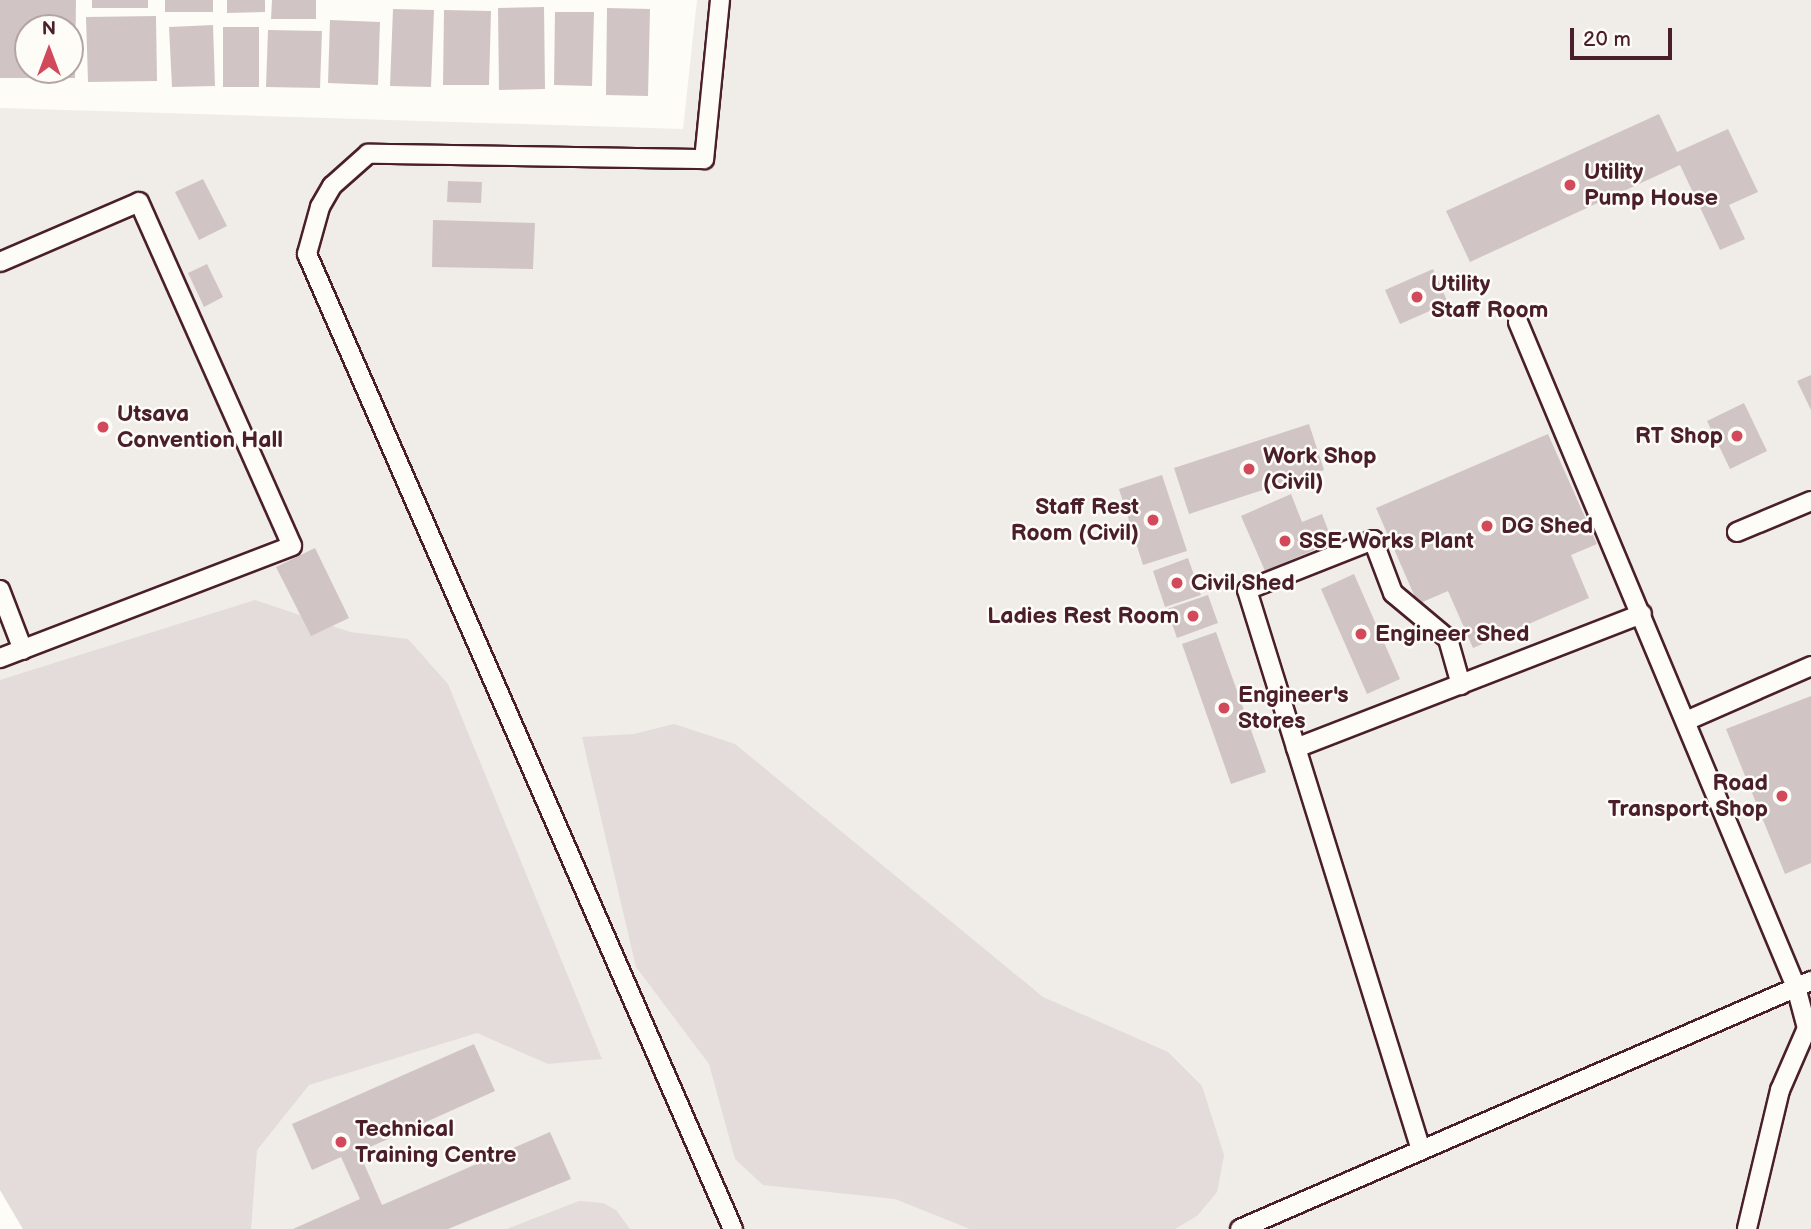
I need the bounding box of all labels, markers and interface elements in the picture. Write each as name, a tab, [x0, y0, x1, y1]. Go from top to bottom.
north arrow	[14, 14, 84, 84]
scale bar	[1573, 14, 1674, 58]
text: N	[42, 18, 56, 41]
text: 20 m	[1583, 27, 1631, 52]
place label: Utility Pump House	[1584, 158, 1718, 212]
marker: Utility Pump House	[1562, 177, 1578, 193]
place label: Utility Staff Room	[1431, 270, 1548, 324]
marker: Utility Staff Room	[1409, 289, 1425, 305]
place label: Utsava Convention Hall	[117, 400, 283, 454]
marker: Utsava Convention Hall	[95, 419, 111, 435]
place label: RT Shop	[1635, 422, 1723, 450]
marker: RT Shop	[1729, 428, 1745, 444]
place label: Work Shop (Civil)	[1263, 442, 1376, 496]
marker: Work Shop (Civil)	[1241, 461, 1257, 477]
place label: Staff Rest Room (Civil)	[1011, 493, 1139, 547]
marker: Staff Rest Room (Civil)	[1145, 512, 1161, 528]
place label: DG Shed	[1501, 512, 1593, 540]
marker: DG Shed	[1479, 518, 1495, 534]
place label: SSE Works Plant	[1299, 527, 1474, 555]
marker: SSE Works Plant	[1277, 533, 1293, 549]
place label: Civil Shed	[1191, 569, 1295, 597]
marker: Civil Shed	[1169, 575, 1185, 591]
place label: Ladies Rest Room	[987, 602, 1179, 630]
marker: Ladies Rest Room	[1185, 608, 1201, 624]
place label: Engineer Shed	[1375, 620, 1529, 648]
marker: Engineer Shed	[1353, 626, 1369, 642]
place label: Engineer's Stores	[1238, 681, 1348, 735]
marker: Engineer's Stores	[1216, 700, 1232, 716]
place label: Road Transport Shop	[1608, 769, 1768, 823]
marker: Road Transport Shop	[1774, 788, 1790, 804]
place label: Technical Training Centre	[355, 1115, 517, 1169]
marker: Technical Training Centre	[333, 1134, 349, 1150]

